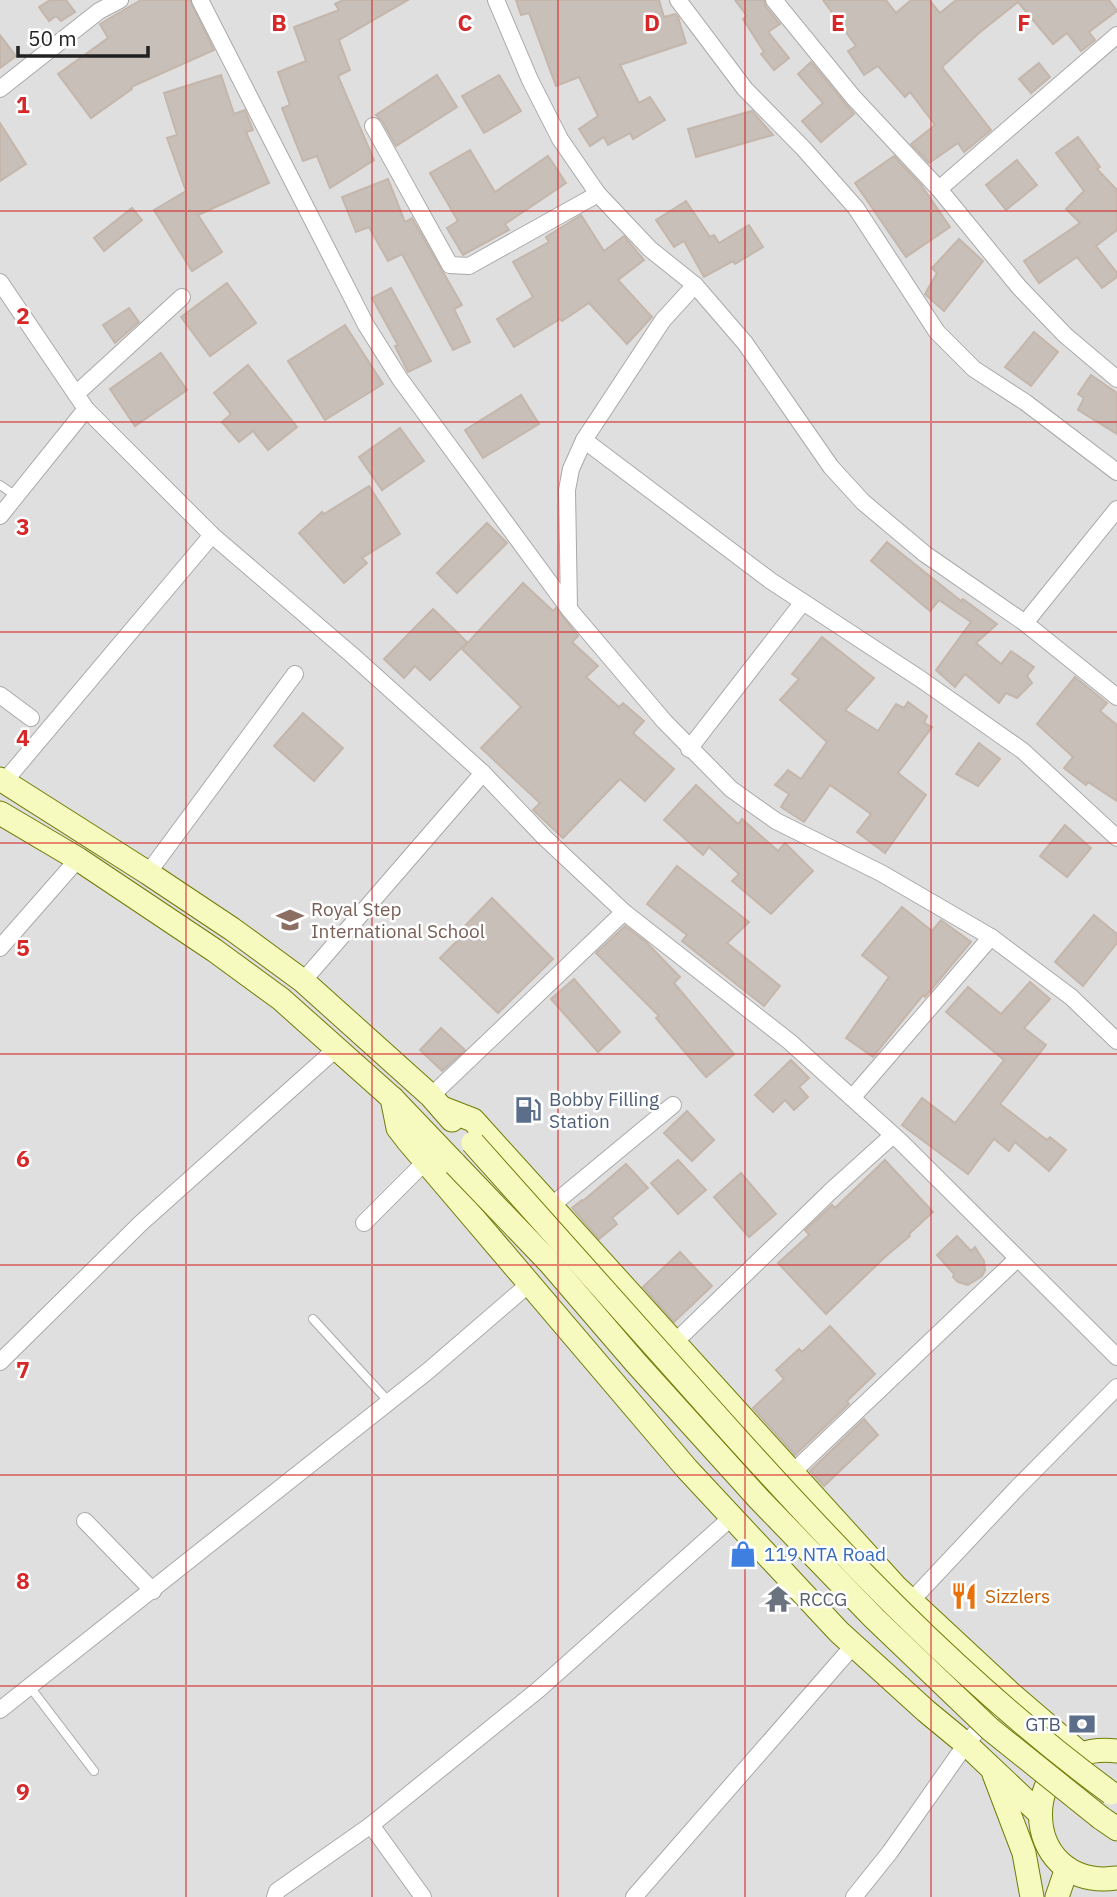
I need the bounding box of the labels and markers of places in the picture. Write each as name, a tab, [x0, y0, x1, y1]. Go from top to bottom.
place label: Royal Step International School	[311, 897, 485, 943]
school or university icon: Royal Step International School	[275, 905, 305, 935]
place label: Bobby Filling Station	[549, 1087, 659, 1133]
fuel station icon: Bobby Filling Station	[513, 1095, 543, 1125]
shop icon: 119 NTA Road	[728, 1539, 758, 1569]
place label: 119 NTA Road	[764, 1542, 886, 1566]
restaurant icon: Sizzlers	[949, 1581, 979, 1611]
temple icon: RCCG	[763, 1584, 793, 1614]
place label: Sizzlers	[985, 1584, 1050, 1608]
place label: RCCG	[799, 1587, 847, 1611]
bank icon: GTB	[1067, 1709, 1097, 1739]
place label: GTB	[1025, 1712, 1061, 1736]

